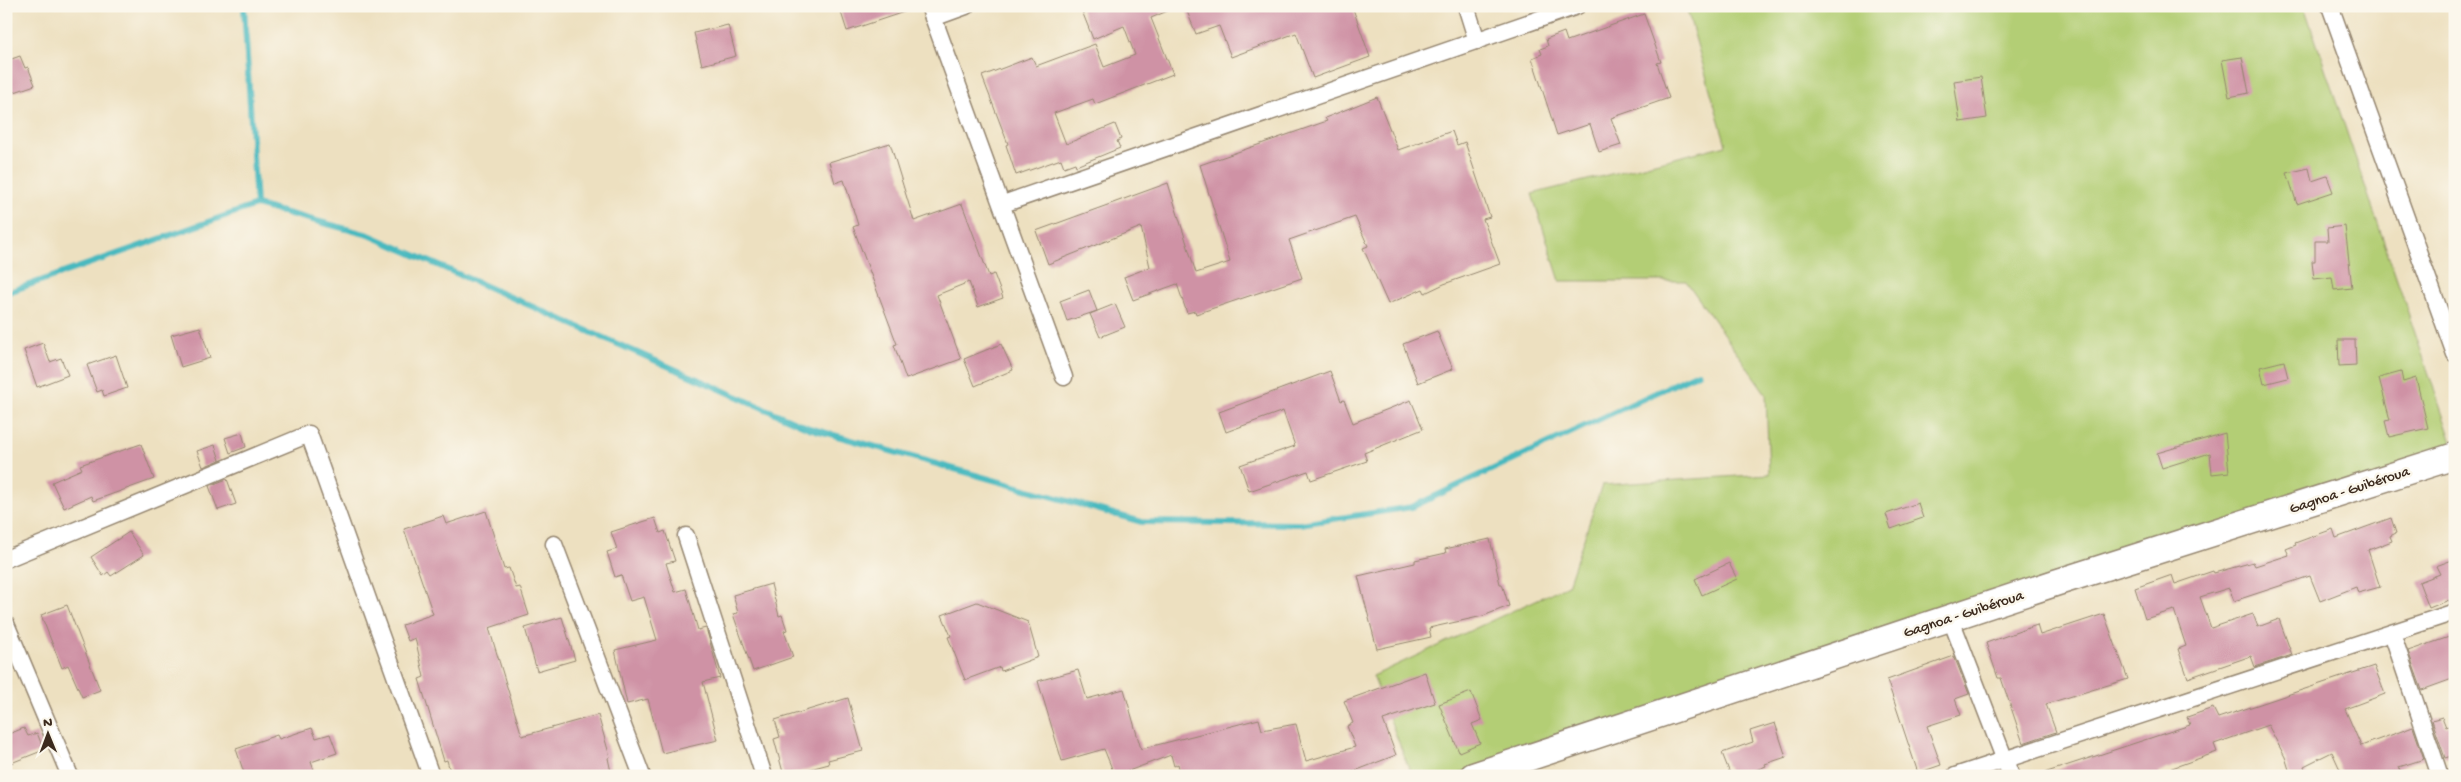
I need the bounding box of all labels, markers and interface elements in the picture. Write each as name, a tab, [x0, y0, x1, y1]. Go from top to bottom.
street label: Gagnoa - Guibéroua	[2287, 463, 2413, 519]
street label: Gagnoa - Guibéroua	[1901, 587, 2027, 643]
north arrow	[22, 710, 72, 760]
text: N	[43, 715, 53, 732]

